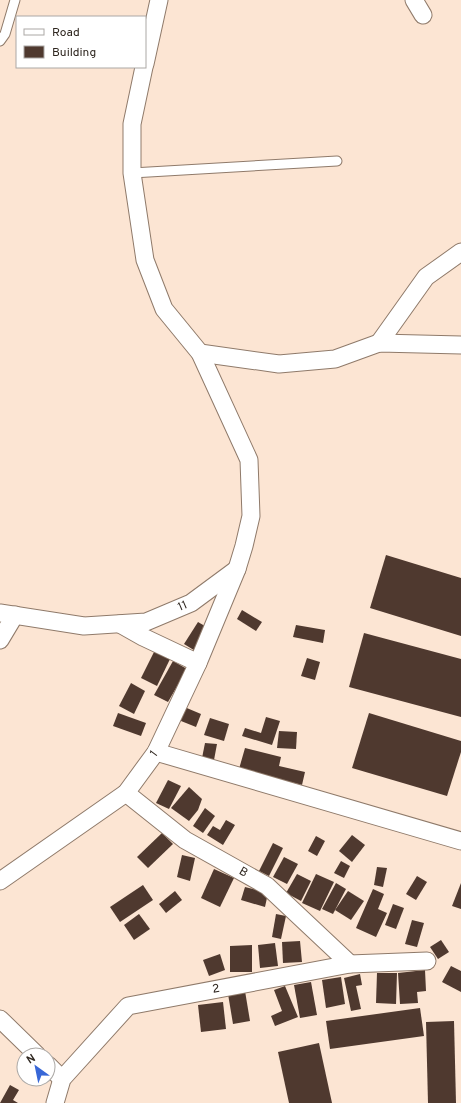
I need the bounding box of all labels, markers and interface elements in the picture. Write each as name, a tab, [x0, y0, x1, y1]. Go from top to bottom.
legend	[16, 16, 146, 68]
text: Road	[52, 25, 80, 41]
text: Building	[52, 45, 96, 61]
street label: 11	[175, 597, 190, 616]
street label: 1	[147, 747, 162, 761]
street label: B	[236, 864, 251, 882]
street label: 2	[211, 981, 221, 998]
north arrow	[16, 1047, 56, 1087]
text: N	[24, 1051, 38, 1067]

